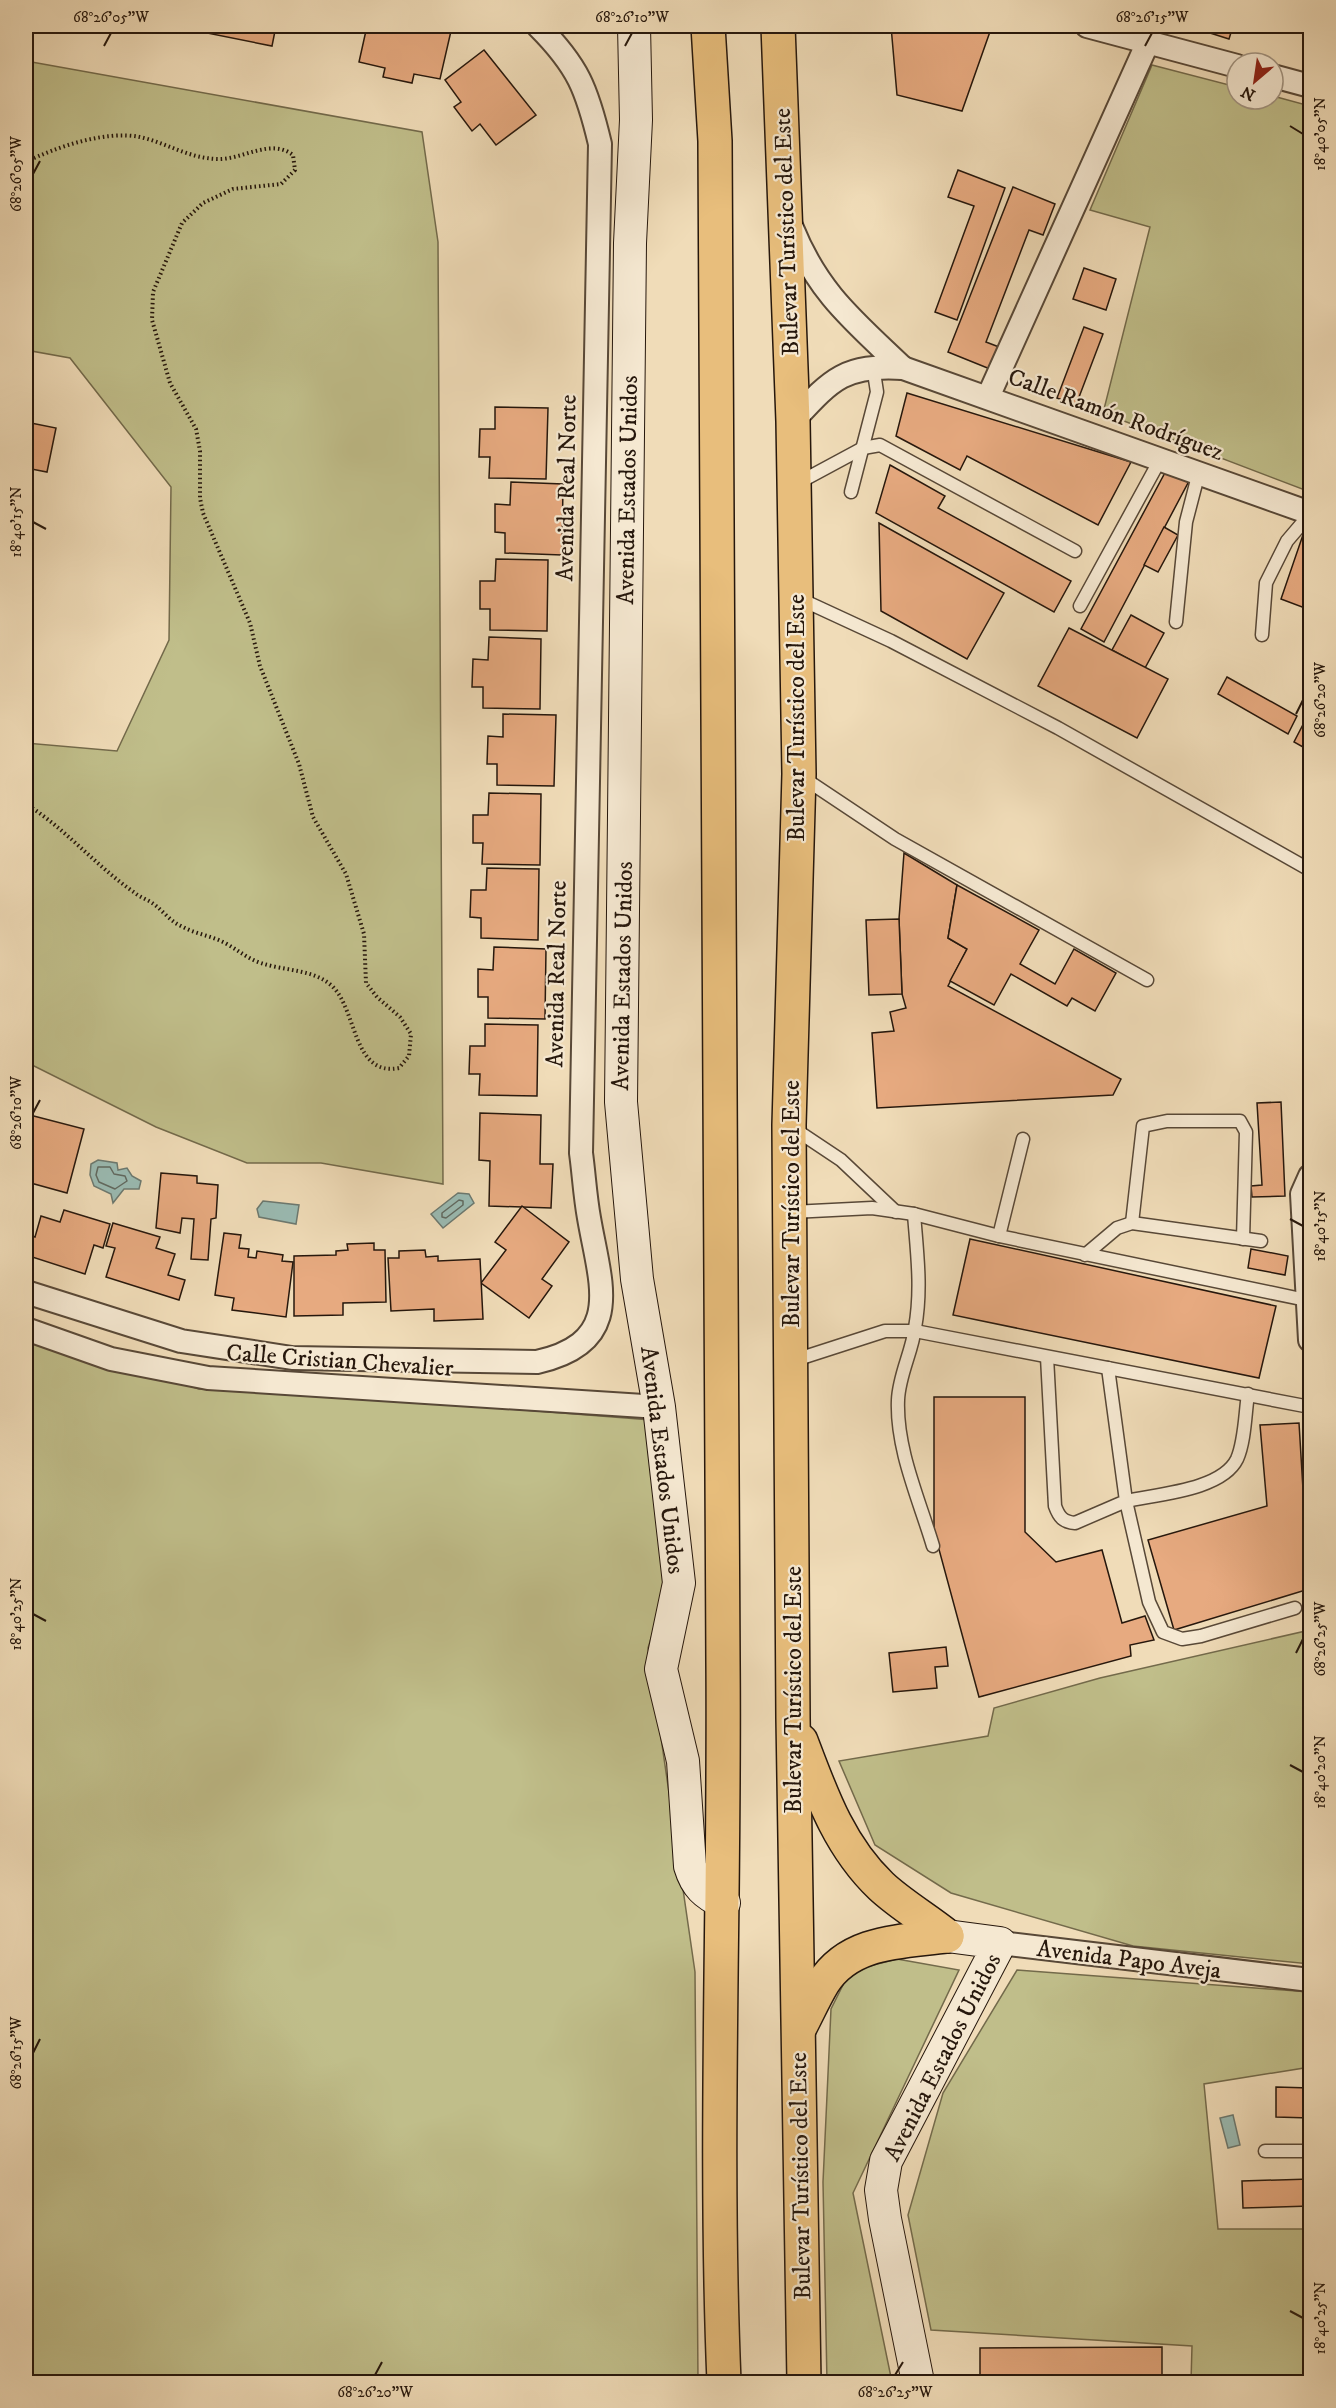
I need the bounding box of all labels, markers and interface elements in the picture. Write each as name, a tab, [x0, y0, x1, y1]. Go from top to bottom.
text: 68°26'05"W	[73, 8, 149, 27]
text: 68°26'10"W	[595, 8, 669, 27]
text: 68°26'15"W	[1115, 8, 1189, 27]
north arrow	[1225, 51, 1285, 111]
text: N	[1238, 81, 1259, 105]
text: 18°40'05"N	[1311, 97, 1330, 171]
street label: Bulevar Turístico del Este	[768, 108, 806, 356]
text: 68°26'05"W	[7, 136, 26, 212]
street label: Calle Ramón Rodríguez	[1004, 362, 1228, 468]
street label: Avenida Estados Unidos	[611, 375, 645, 605]
street label: Avenida Real Norte	[550, 394, 584, 582]
text: 18°40'15"N	[7, 487, 26, 558]
street label: Bulevar Turístico del Este	[782, 594, 812, 842]
text: 68°26'20"W	[1311, 662, 1330, 738]
street label: Avenida Estados Unidos	[606, 861, 640, 1091]
street label: Avenida Real Norte	[540, 880, 574, 1068]
text: 68°26'10"W	[7, 1076, 26, 1150]
street label: Bulevar Turístico del Este	[777, 1080, 807, 1328]
text: 18°40'15"N	[1311, 1191, 1330, 1262]
street label: Calle Cristian Chevalier	[225, 1338, 455, 1384]
street label: Avenida Estados Unidos	[633, 1344, 691, 1576]
street label: Bulevar Turístico del Este	[779, 1566, 809, 1814]
text: 18°40'25"N	[7, 1578, 26, 1650]
text: 68°26'25"W	[1311, 1601, 1330, 1677]
text: 18°40'20"N	[1311, 1735, 1330, 1809]
street label: Avenida Papo Aveja	[1035, 1934, 1224, 1986]
street label: Avenida Estados Unidos	[877, 1948, 1008, 2166]
text: 68°26'15"W	[7, 2016, 26, 2090]
street label: Bulevar Turístico del Este	[784, 2052, 818, 2300]
text: 18°40'25"N	[1311, 2282, 1330, 2354]
text: 68°26'20"W	[337, 2383, 413, 2402]
text: 68°26'25"W	[857, 2383, 933, 2402]

